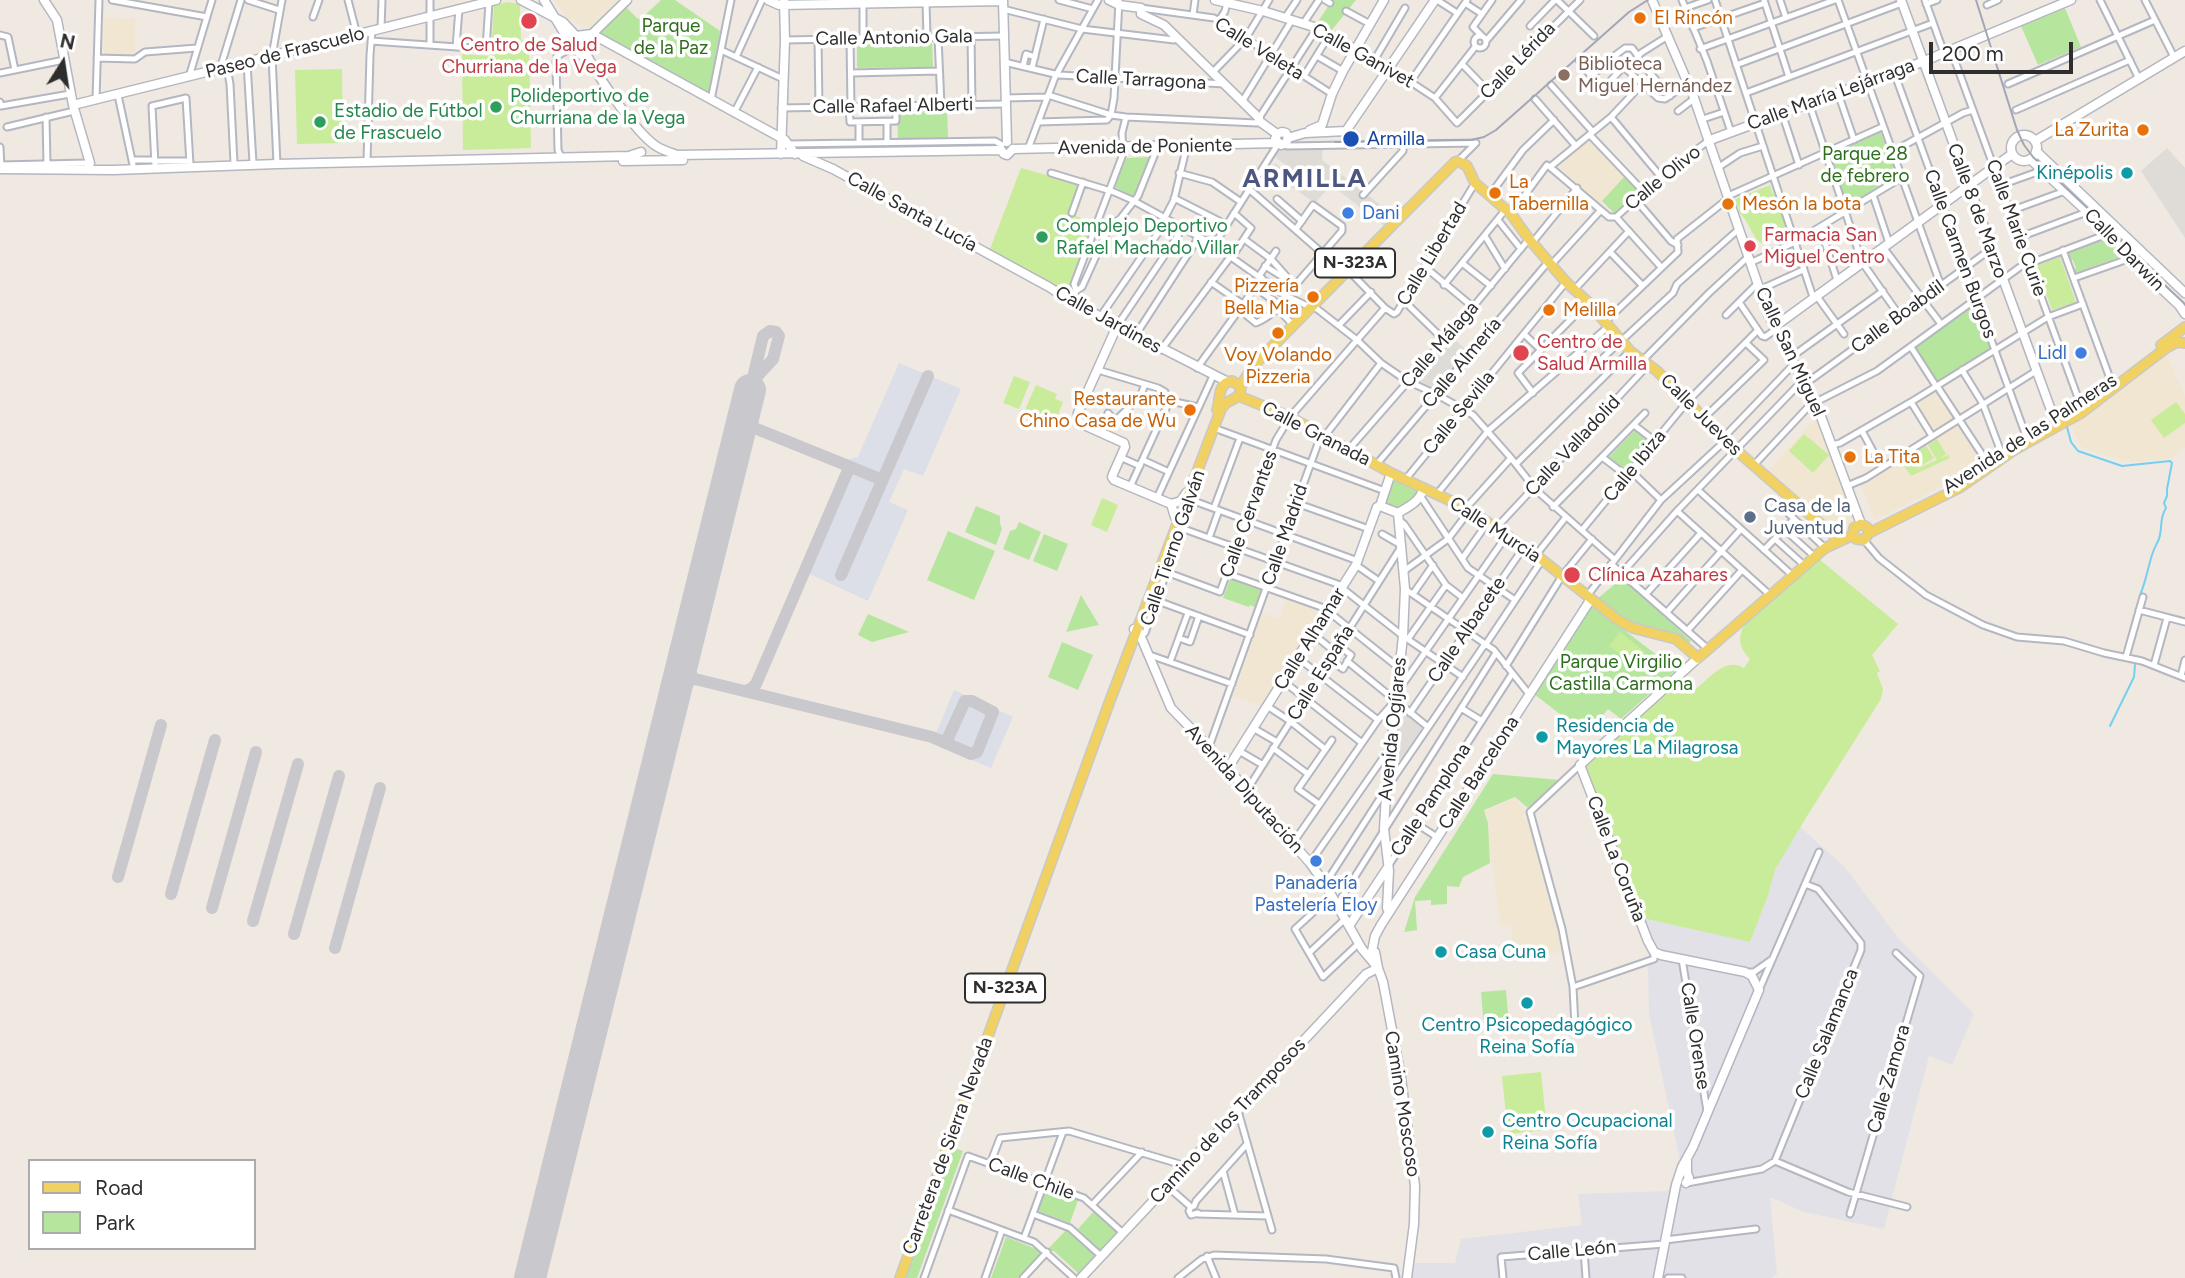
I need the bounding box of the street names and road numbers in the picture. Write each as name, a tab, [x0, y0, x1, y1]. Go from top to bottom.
street label: Calle Veleta	[1210, 13, 1308, 85]
street label: Calle Lérida	[1476, 18, 1560, 104]
street label: Calle Ganivet	[1308, 19, 1418, 93]
street label: Paseo de Frascuelo	[203, 22, 367, 84]
street label: Calle Antonio Gala	[815, 25, 973, 51]
street label: Calle María Lejárraga	[1744, 54, 1918, 136]
street label: Calle Tarragona	[1075, 65, 1207, 95]
street label: Calle Rafael Alberti	[812, 93, 974, 119]
street label: Avenida de Poniente	[1057, 134, 1233, 160]
street label: Calle 8 de Marzo	[1942, 140, 2012, 282]
street label: Calle Olivo	[1621, 141, 1705, 215]
street label: Calle Marie Curie	[1981, 156, 2051, 300]
street label: Calle Carmen Burgos	[1919, 166, 2001, 342]
street label: Calle Santa Lucía	[843, 167, 981, 257]
street label: Calle Libertad	[1392, 198, 1472, 310]
street label: Calle Darwin	[2079, 204, 2169, 296]
road number: N-323A	[1315, 248, 1395, 278]
street label: Calle Boabdil	[1847, 275, 1949, 359]
street label: Calle Jardines	[1051, 281, 1165, 359]
street label: Calle San Miguel	[1750, 284, 1830, 420]
street label: Calle Málaga	[1396, 297, 1484, 393]
street label: Calle Almería	[1418, 313, 1506, 413]
street label: Calle Sevilla	[1418, 367, 1500, 459]
street label: Calle Jueves	[1655, 369, 1747, 461]
street label: Avenida de las Palmeras	[1939, 369, 2121, 499]
street label: Calle Valladolid	[1521, 391, 1625, 501]
street label: Calle Granada	[1258, 397, 1374, 471]
street label: Calle Ibiza	[1599, 425, 1671, 507]
street label: Calle Cervantes	[1215, 447, 1283, 581]
street label: Calle Tierno Galván	[1136, 467, 1210, 629]
street label: Calle Madrid	[1257, 481, 1313, 589]
street label: Calle Murcia	[1445, 492, 1545, 568]
street label: Calle Albacete	[1423, 573, 1511, 687]
street label: Calle Alhamar	[1269, 584, 1351, 694]
street label: Calle España	[1283, 621, 1359, 725]
street label: Avenida Ogíjares	[1374, 656, 1412, 802]
street label: Calle Barcelona	[1434, 712, 1524, 834]
street label: Avenida Diputación	[1180, 720, 1308, 858]
street label: Calle Pamplona	[1386, 739, 1476, 861]
street label: Calle La Coruña	[1582, 793, 1650, 925]
street label: Calle Salamanca	[1790, 966, 1864, 1102]
road number: N-323A	[965, 973, 1045, 1002]
street label: Calle Orense	[1675, 981, 1715, 1091]
street label: Calle Zamora	[1863, 1022, 1915, 1136]
street label: Camino Moscoso	[1379, 1029, 1425, 1179]
street label: Camino de los Tramposos	[1145, 1033, 1311, 1209]
street label: Carretera de Sierra Nevada	[898, 1034, 998, 1258]
street label: Calle Chile	[985, 1153, 1077, 1205]
street label: Calle León	[1527, 1236, 1617, 1266]

